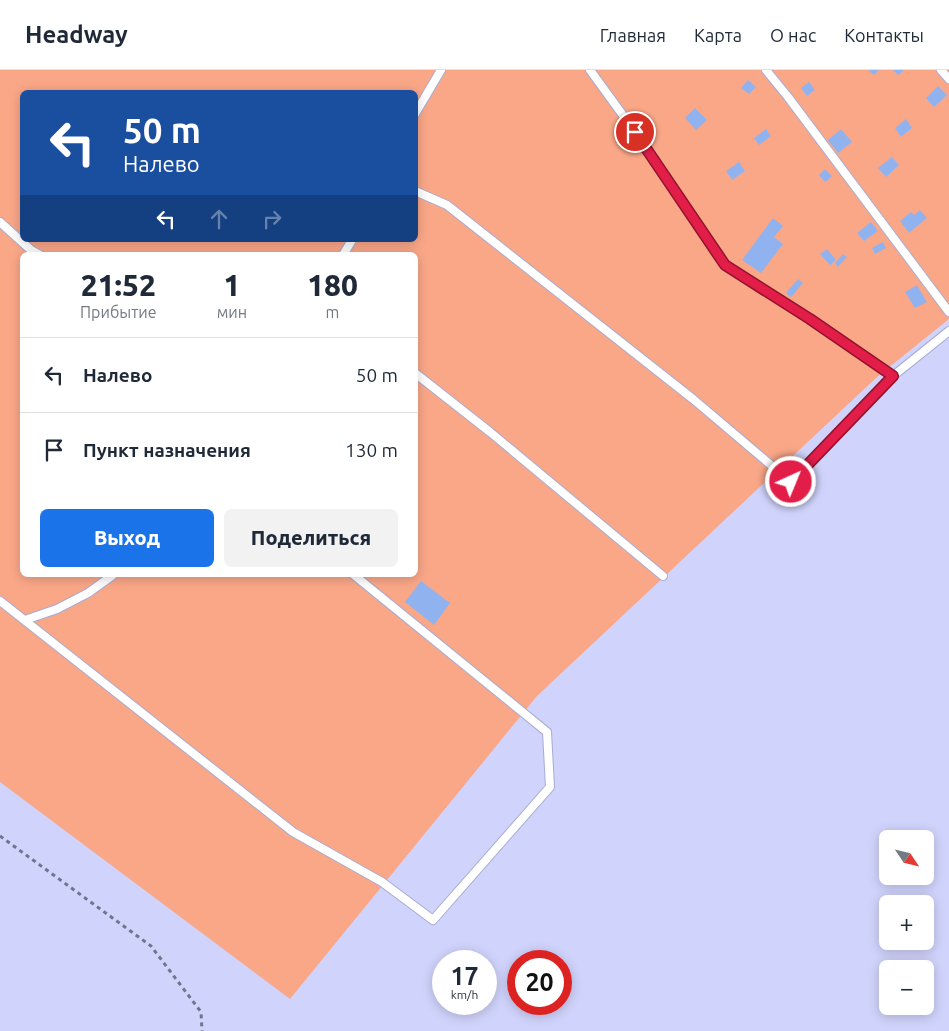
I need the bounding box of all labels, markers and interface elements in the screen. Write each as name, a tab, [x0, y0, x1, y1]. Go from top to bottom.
text: Headway	[25, 21, 128, 48]
text: Главная	[600, 25, 666, 45]
text: Карта	[694, 25, 742, 45]
text: О нас	[770, 25, 816, 45]
text: Контакты	[844, 25, 924, 45]
icon: left	[40, 110, 105, 175]
text: 50 m	[123, 110, 201, 150]
pin	[614, 111, 656, 153]
icon: arrive	[621, 118, 649, 146]
text: Налево	[123, 151, 200, 176]
icon: left	[152, 205, 180, 233]
icon: ahead	[205, 205, 233, 233]
icon: right	[258, 205, 286, 233]
text: 21:52	[81, 268, 156, 302]
text: 1	[223, 268, 240, 302]
text: 180	[307, 268, 358, 302]
text: Прибытие	[80, 303, 157, 321]
text: мин	[217, 303, 247, 321]
text: m	[326, 303, 339, 321]
icon: left	[40, 361, 68, 389]
text: Налево	[83, 364, 152, 386]
text: 50 m	[356, 364, 398, 386]
icon: arrive	[40, 436, 68, 464]
text: Пункт назначения	[83, 439, 251, 461]
text: 130 m	[345, 439, 398, 461]
position arrow	[764, 455, 816, 507]
button: Выход	[40, 509, 214, 567]
button: Поделиться	[224, 509, 398, 567]
north arrow	[879, 830, 934, 885]
map controls	[879, 830, 934, 1015]
button: +	[879, 895, 934, 950]
speed limit sign: 20	[507, 950, 572, 1015]
button: −	[879, 960, 934, 1015]
text: 17	[450, 962, 479, 990]
text: km/h	[451, 988, 478, 1001]

